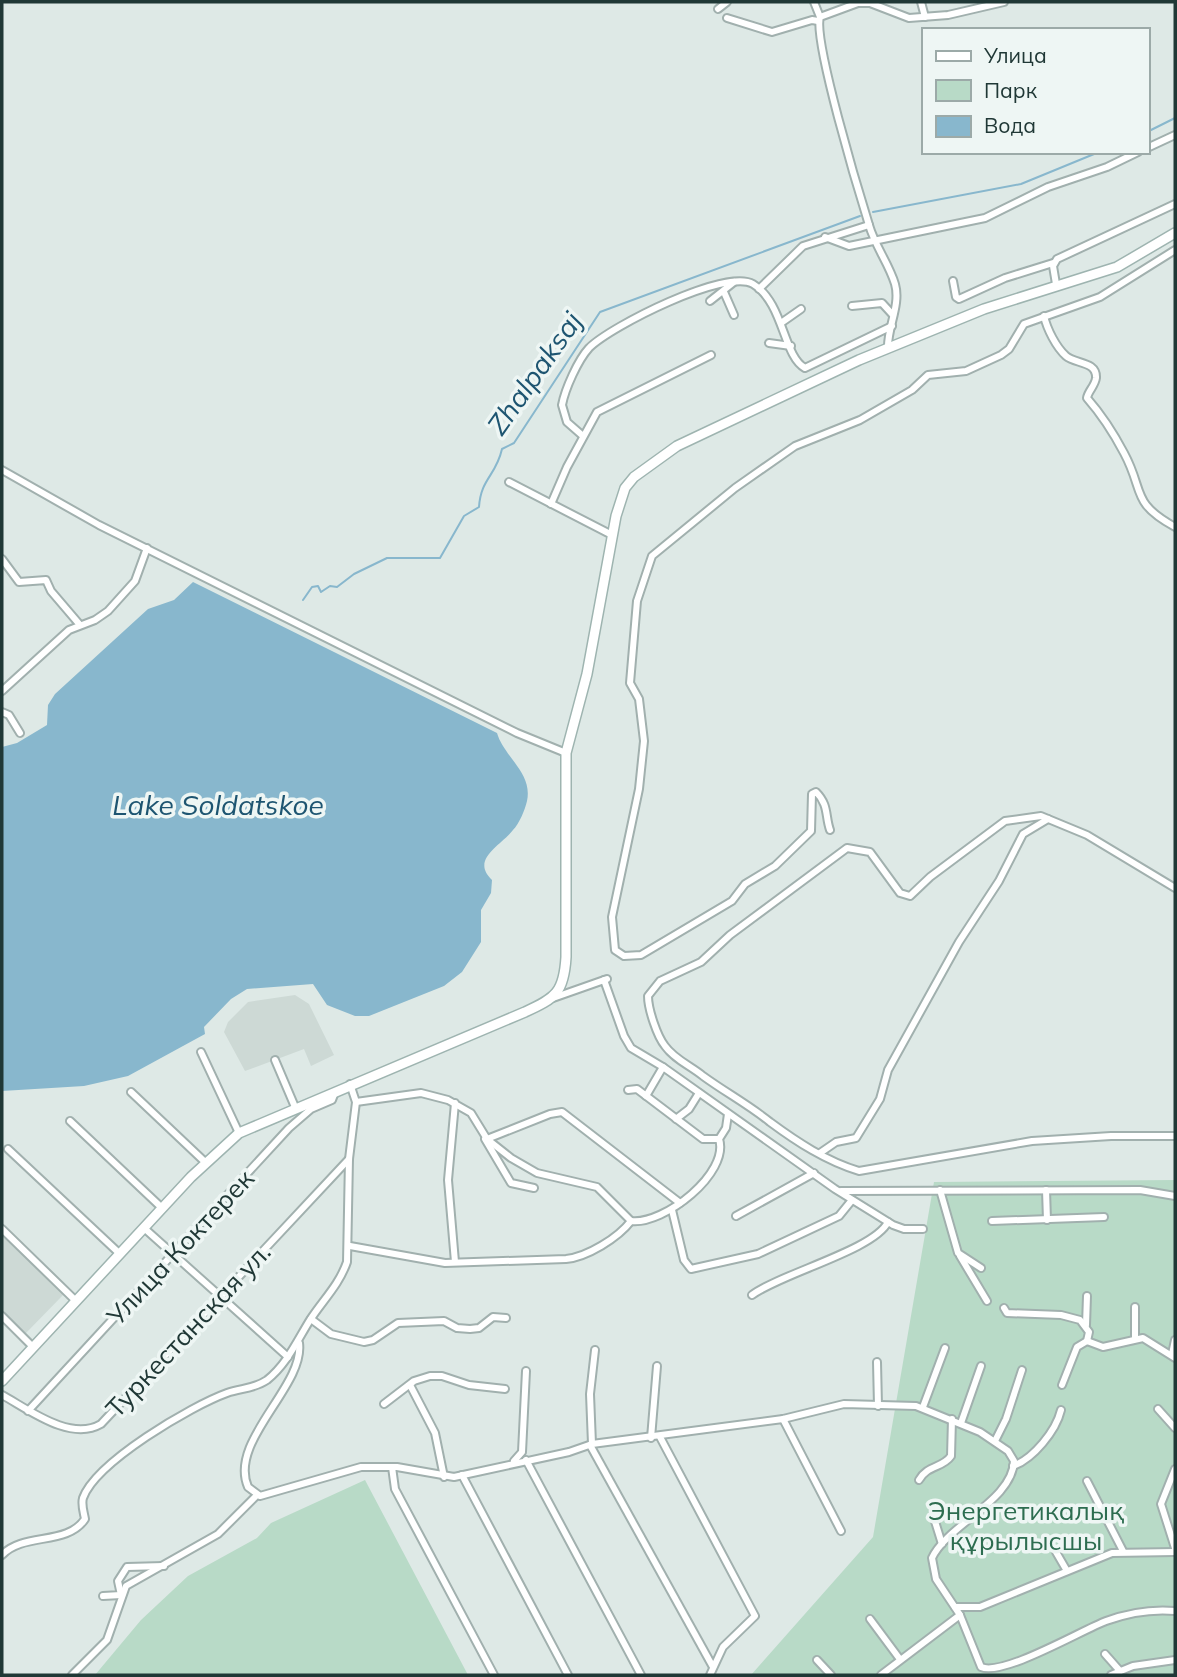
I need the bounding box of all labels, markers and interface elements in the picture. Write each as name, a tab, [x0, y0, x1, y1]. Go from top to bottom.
legend	[922, 28, 1149, 154]
text: Улица	[983, 42, 1047, 68]
text: Парк	[984, 77, 1038, 103]
text: Вода	[984, 112, 1036, 138]
water label: Zhalpaksaj	[479, 305, 589, 441]
water label: Lake Soldatskoe	[112, 787, 324, 822]
street label: Улица Коктерек	[99, 1162, 261, 1332]
street label: Туркестанская ул.	[99, 1236, 277, 1424]
park label: Энергетикалық құрылысшы	[928, 1494, 1124, 1557]

